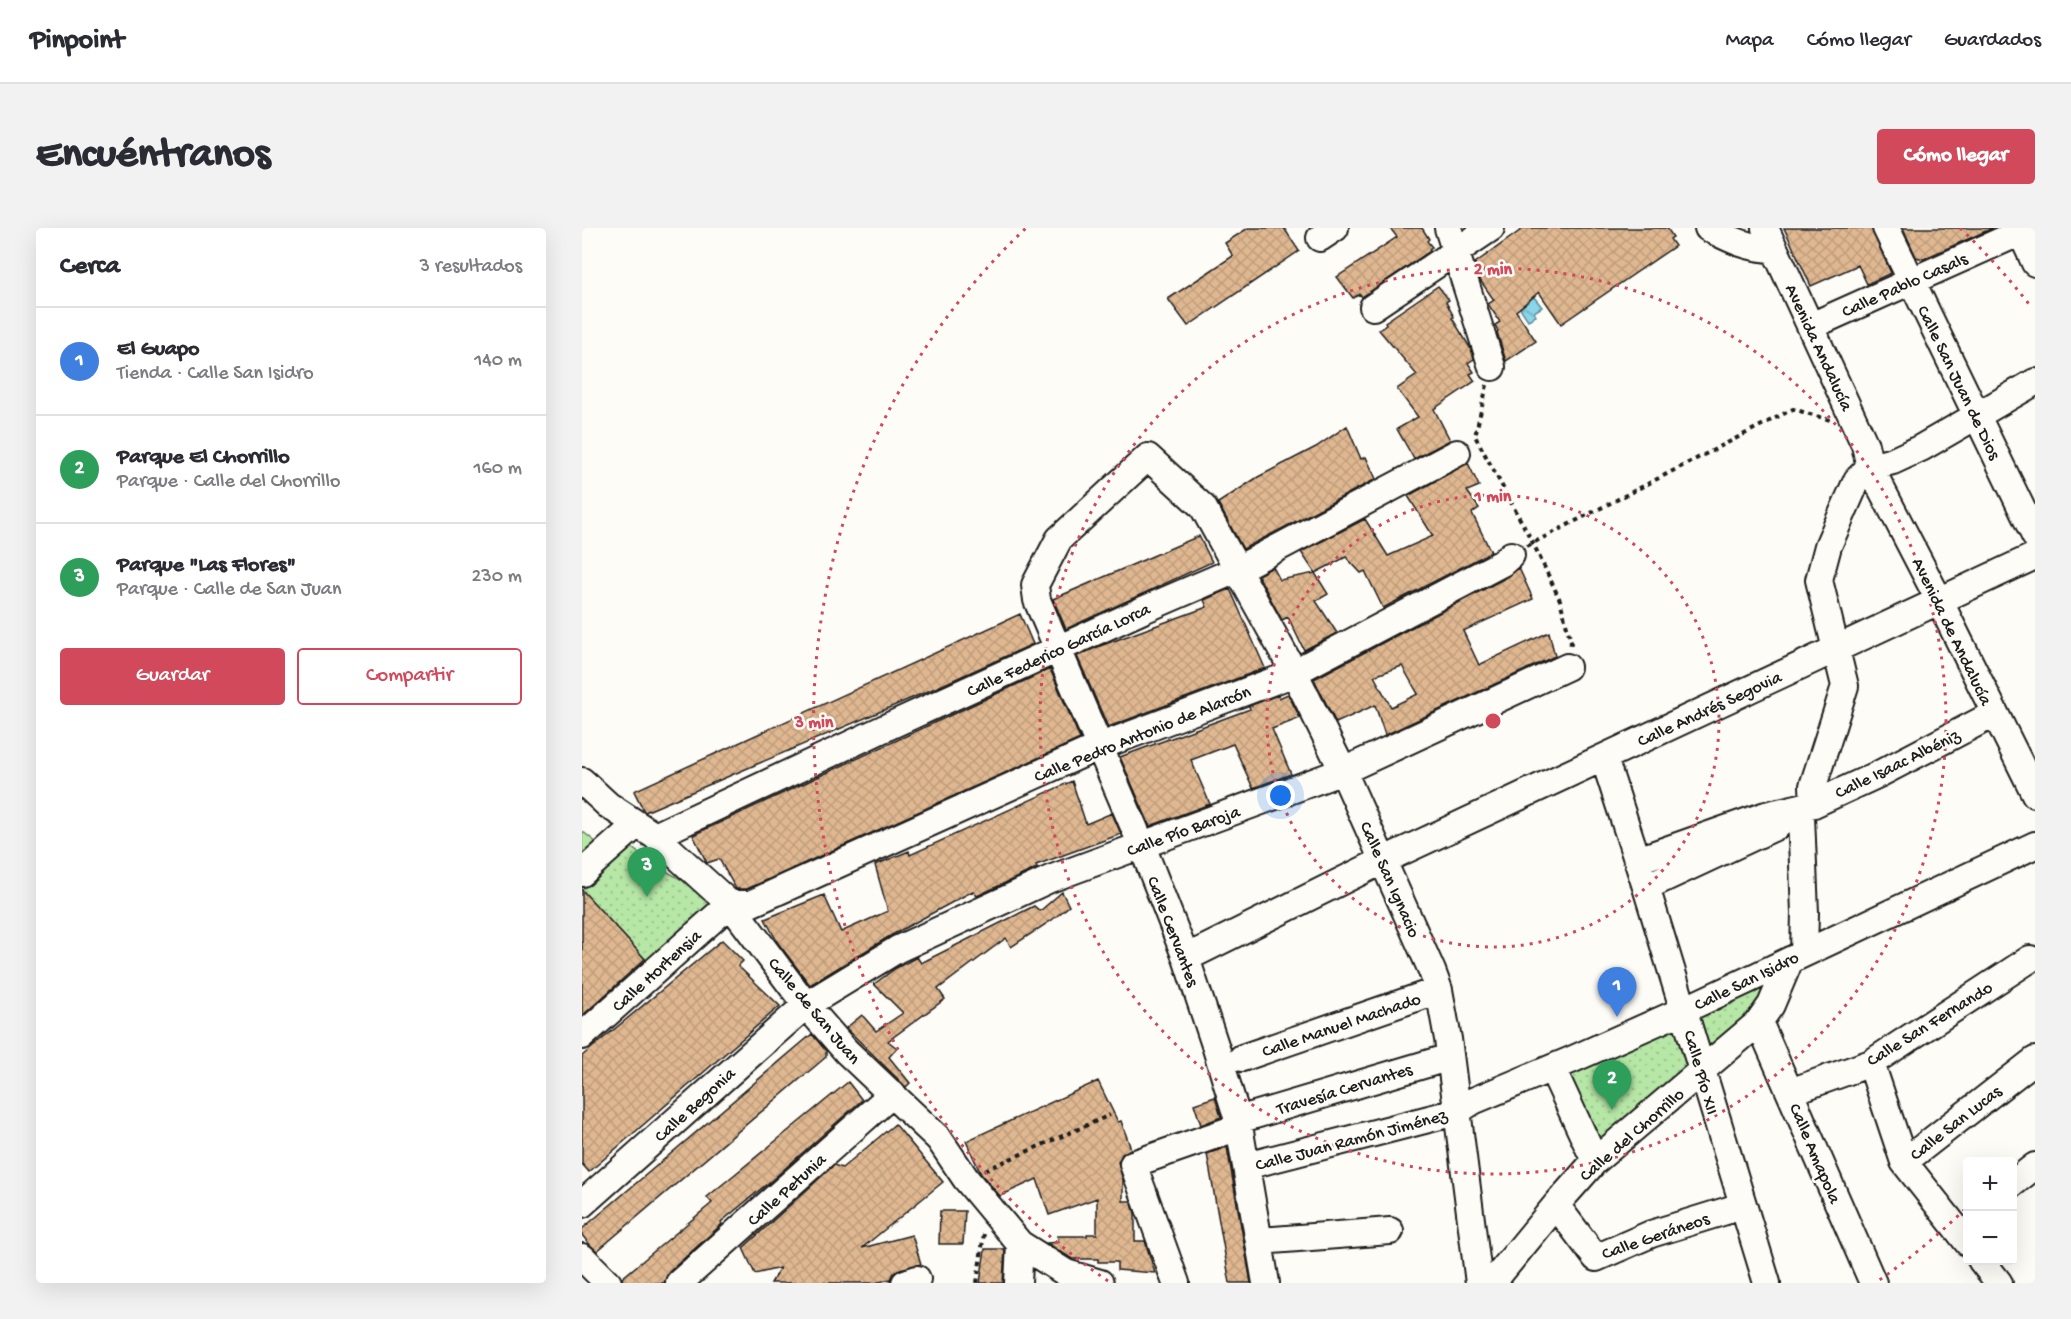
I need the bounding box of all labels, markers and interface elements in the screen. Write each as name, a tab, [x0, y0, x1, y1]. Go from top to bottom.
text: Pinpoint	[30, 25, 124, 58]
text: Mapa	[1725, 29, 1774, 54]
text: Cómo llegar	[1807, 29, 1911, 54]
text: Guardados	[1944, 29, 2041, 54]
button: Cómo llegar	[1877, 129, 2035, 184]
text: Encuéntranos	[36, 132, 270, 181]
street label: Calle Pablo Casals	[1839, 249, 1972, 323]
text: Cerca	[60, 252, 120, 283]
text: 3 resultados	[420, 256, 522, 279]
text: 2 min	[1474, 260, 1513, 281]
street label: Avenida Andalucía	[1779, 281, 1857, 416]
street label: Calle San Juan de Dios	[1911, 303, 2005, 465]
text: El Guapo	[117, 337, 199, 363]
text: 1	[75, 350, 84, 373]
text: 140 m	[474, 350, 522, 373]
text: Tienda · Calle San Isidro	[117, 363, 314, 386]
text: Parque El Chorrillo	[117, 445, 290, 471]
text: 2	[75, 458, 84, 481]
text: 160 m	[473, 458, 522, 481]
text: Parque · Calle del Chorrillo	[117, 471, 340, 494]
text: 1 min	[1474, 487, 1512, 508]
text: Parque "Las Flores"	[117, 553, 296, 579]
street label: Avenida de Andalucía	[1906, 555, 1996, 710]
text: 3	[74, 566, 85, 589]
text: 230 m	[472, 566, 522, 589]
text: Parque · Calle de San Juan	[117, 579, 341, 602]
street label: Calle Federico García Lorca	[964, 599, 1155, 703]
button: Guardar	[60, 648, 285, 705]
button: Compartir	[297, 648, 522, 705]
street label: Calle Andrés Segovia	[1635, 667, 1786, 753]
street label: Calle Pedro Antonio de Alarcón	[1031, 682, 1255, 788]
centre of rings	[1483, 711, 1503, 731]
text: 3 min	[794, 713, 834, 734]
street label: Calle Isaac Albéniz	[1832, 725, 1965, 805]
your location	[1266, 781, 1295, 810]
street label: Calle Pío Baroja	[1124, 802, 1244, 863]
street label: Calle San Ignacio	[1354, 819, 1424, 941]
pin: 3	[628, 848, 666, 897]
street label: Calle Cervantes	[1141, 874, 1203, 991]
street label: Calle Hortensia	[609, 926, 707, 1017]
street label: Calle San Isidro	[1691, 948, 1803, 1017]
street label: Calle de San Juan	[762, 954, 864, 1070]
pin: 1	[1598, 968, 1636, 1017]
street label: Calle San Fernando	[1864, 978, 1997, 1072]
street label: Calle Manuel Machado	[1260, 989, 1424, 1063]
street label: Calle Pío XII	[1678, 1028, 1722, 1117]
street label: Travesía Cervantes	[1274, 1059, 1416, 1121]
pin: 2	[1592, 1060, 1632, 1110]
street label: Calle Begonia	[651, 1063, 741, 1148]
street label: Calle San Lucas	[1907, 1081, 2007, 1166]
street label: Calle del Chorrillo	[1576, 1085, 1689, 1187]
street label: Calle Amapola	[1783, 1101, 1845, 1208]
street label: Calle Juan Ramón Jiménez	[1253, 1105, 1451, 1177]
street label: Calle Petunia	[744, 1149, 832, 1232]
map controls	[1963, 1157, 2017, 1265]
button: +	[1963, 1157, 2017, 1211]
street label: Calle Geráneos	[1599, 1209, 1713, 1266]
button: −	[1963, 1211, 2017, 1265]

